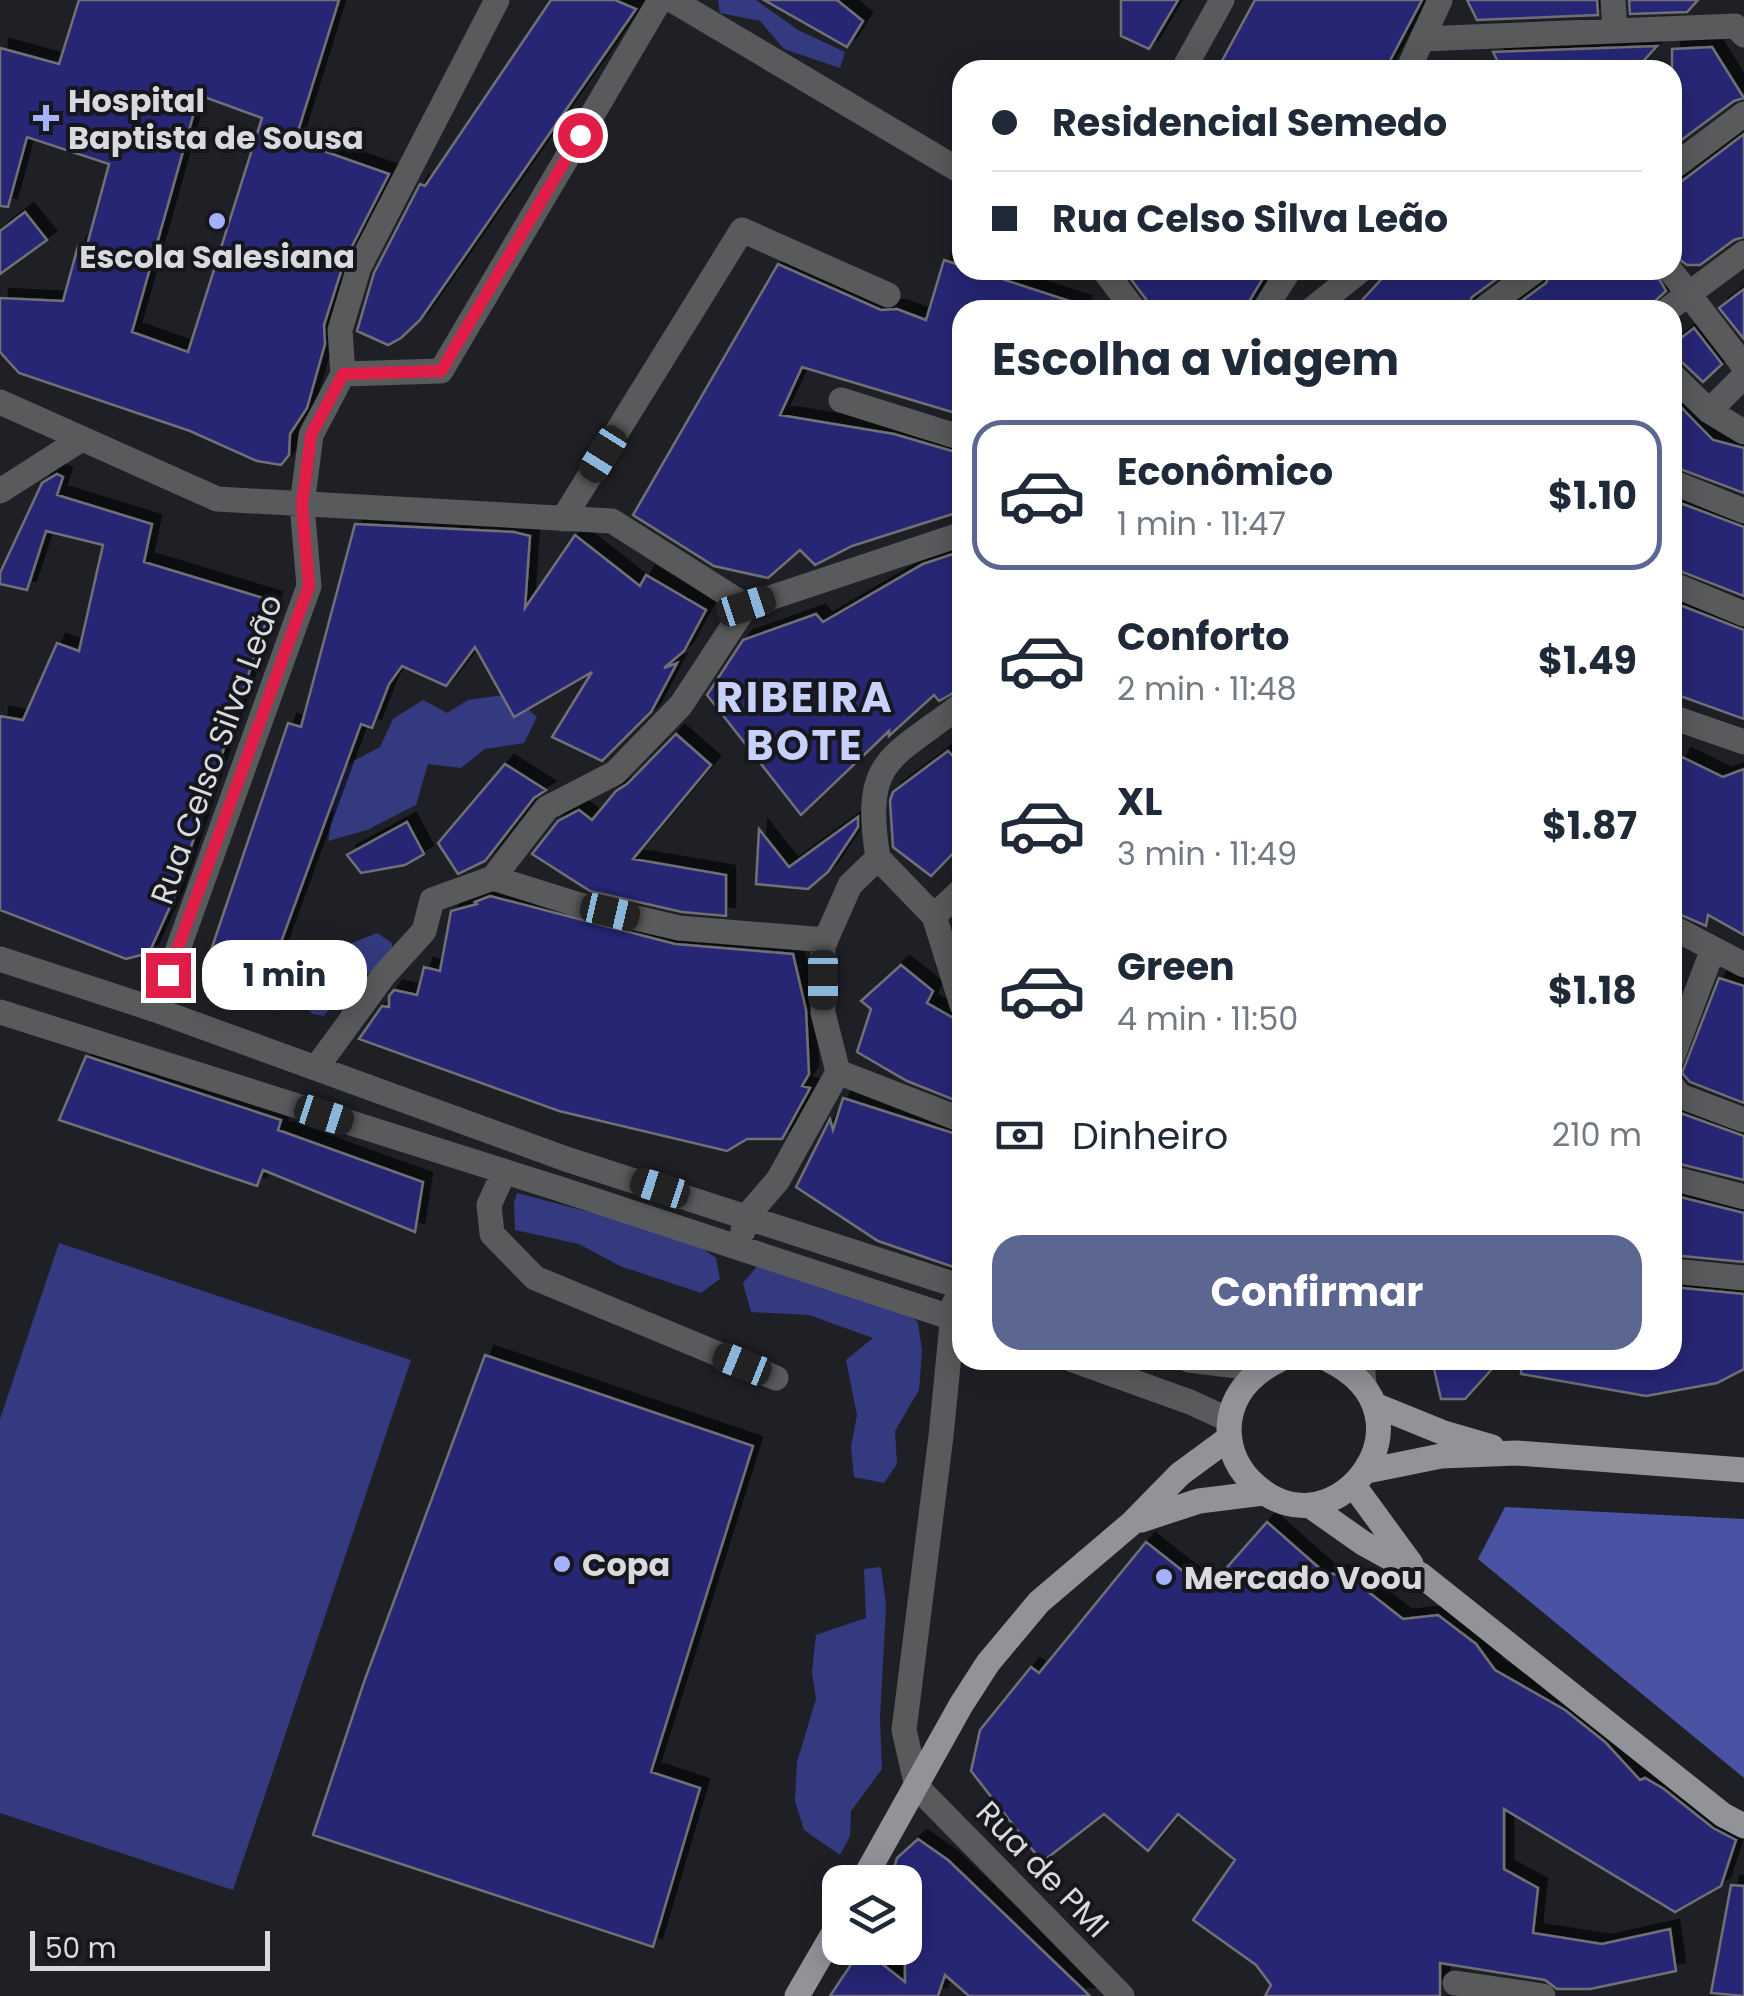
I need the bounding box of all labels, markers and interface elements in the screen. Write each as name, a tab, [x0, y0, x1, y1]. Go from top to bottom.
place label: Hospital Baptista de Sousa	[68, 78, 364, 160]
text: Residencial Semedo	[1052, 96, 1447, 149]
marker: Hospital Baptista de Sousa	[33, 105, 59, 131]
route start	[558, 113, 603, 158]
text: Rua Celso Silva Leão	[1052, 192, 1448, 245]
marker: Escola Salesiana	[206, 210, 228, 232]
place label: Escola Salesiana	[79, 234, 355, 279]
text: Escolha a viagem	[992, 328, 1399, 391]
car	[574, 421, 632, 487]
text: Econômico	[1117, 445, 1333, 498]
icon: car	[997, 450, 1087, 540]
text: $1.10	[1548, 469, 1637, 522]
text: 1 min · 11:47	[1117, 501, 1286, 546]
car	[713, 582, 779, 630]
street label: Rua Celso Silva Leão	[139, 588, 293, 910]
text: Conforto	[1117, 610, 1290, 663]
icon: car	[997, 615, 1087, 705]
text: $1.49	[1538, 634, 1637, 687]
text: 2 min · 11:48	[1117, 666, 1297, 711]
district label: RIBEIRA BOTE	[716, 668, 894, 775]
text: XL	[1117, 775, 1162, 828]
icon: car	[997, 780, 1087, 870]
text: $1.87	[1542, 799, 1637, 852]
text: 3 min · 11:49	[1117, 831, 1297, 876]
car	[577, 891, 643, 933]
callout: 1 min	[203, 940, 368, 1010]
text: Green	[1117, 940, 1235, 993]
icon: car	[997, 945, 1087, 1035]
car	[808, 950, 838, 1010]
text: 1 min	[243, 952, 326, 997]
route end	[146, 953, 191, 998]
text: $1.18	[1548, 964, 1637, 1017]
text: 4 min · 11:50	[1117, 996, 1298, 1041]
car	[291, 1091, 357, 1139]
icon: cash	[992, 1108, 1047, 1163]
text: Dinheiro	[1072, 1109, 1228, 1162]
text: 210 m	[1552, 1112, 1642, 1157]
car	[627, 1164, 693, 1212]
button: Confirmar	[992, 1235, 1642, 1350]
car	[709, 1339, 775, 1389]
place label: Copa	[582, 1542, 670, 1587]
marker: Copa	[551, 1553, 573, 1575]
place label: Mercado Voou	[1184, 1555, 1422, 1600]
marker: Mercado Voou	[1153, 1566, 1175, 1588]
street label: Rua de PMI	[966, 1791, 1120, 1947]
map controls	[822, 1865, 922, 1965]
button: layers	[822, 1865, 922, 1965]
scale bar	[30, 1926, 270, 1970]
text: 50 m	[45, 1929, 116, 1968]

